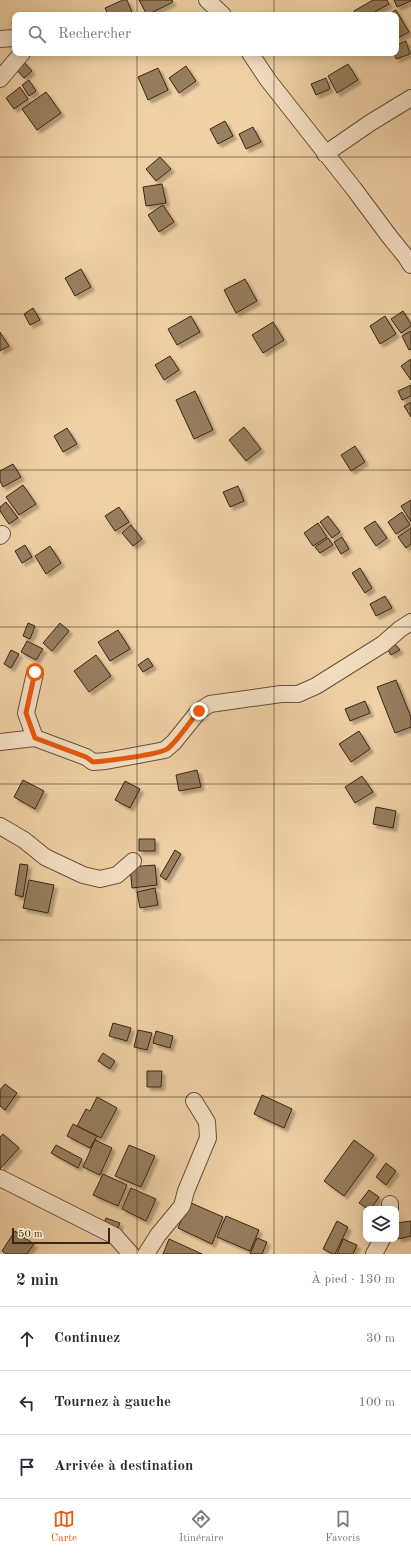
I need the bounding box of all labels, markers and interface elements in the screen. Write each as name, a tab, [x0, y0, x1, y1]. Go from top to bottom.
search box	[12, 12, 399, 56]
icon: search	[26, 23, 48, 45]
text: Rechercher	[58, 27, 131, 42]
route start	[26, 663, 44, 681]
route end	[190, 702, 208, 720]
map controls	[363, 1206, 399, 1242]
button: layers	[363, 1206, 399, 1242]
scale bar	[12, 1226, 110, 1245]
text: 50 m	[18, 1229, 43, 1240]
text: 2 min	[16, 1272, 59, 1289]
text: À pied · 130 m	[311, 1273, 395, 1286]
icon: ahead	[16, 1328, 38, 1350]
text: Continuez	[54, 1331, 120, 1346]
text: 30 m	[366, 1332, 395, 1345]
icon: left	[16, 1392, 38, 1414]
text: Tournez à gauche	[54, 1395, 171, 1410]
text: 100 m	[358, 1396, 395, 1409]
icon: arrive	[16, 1456, 38, 1478]
text: Arrivée à destination	[54, 1459, 193, 1474]
tab: Carte	[51, 1508, 77, 1546]
tab: Itinéraire	[179, 1508, 224, 1546]
tab: Favoris	[325, 1508, 360, 1546]

